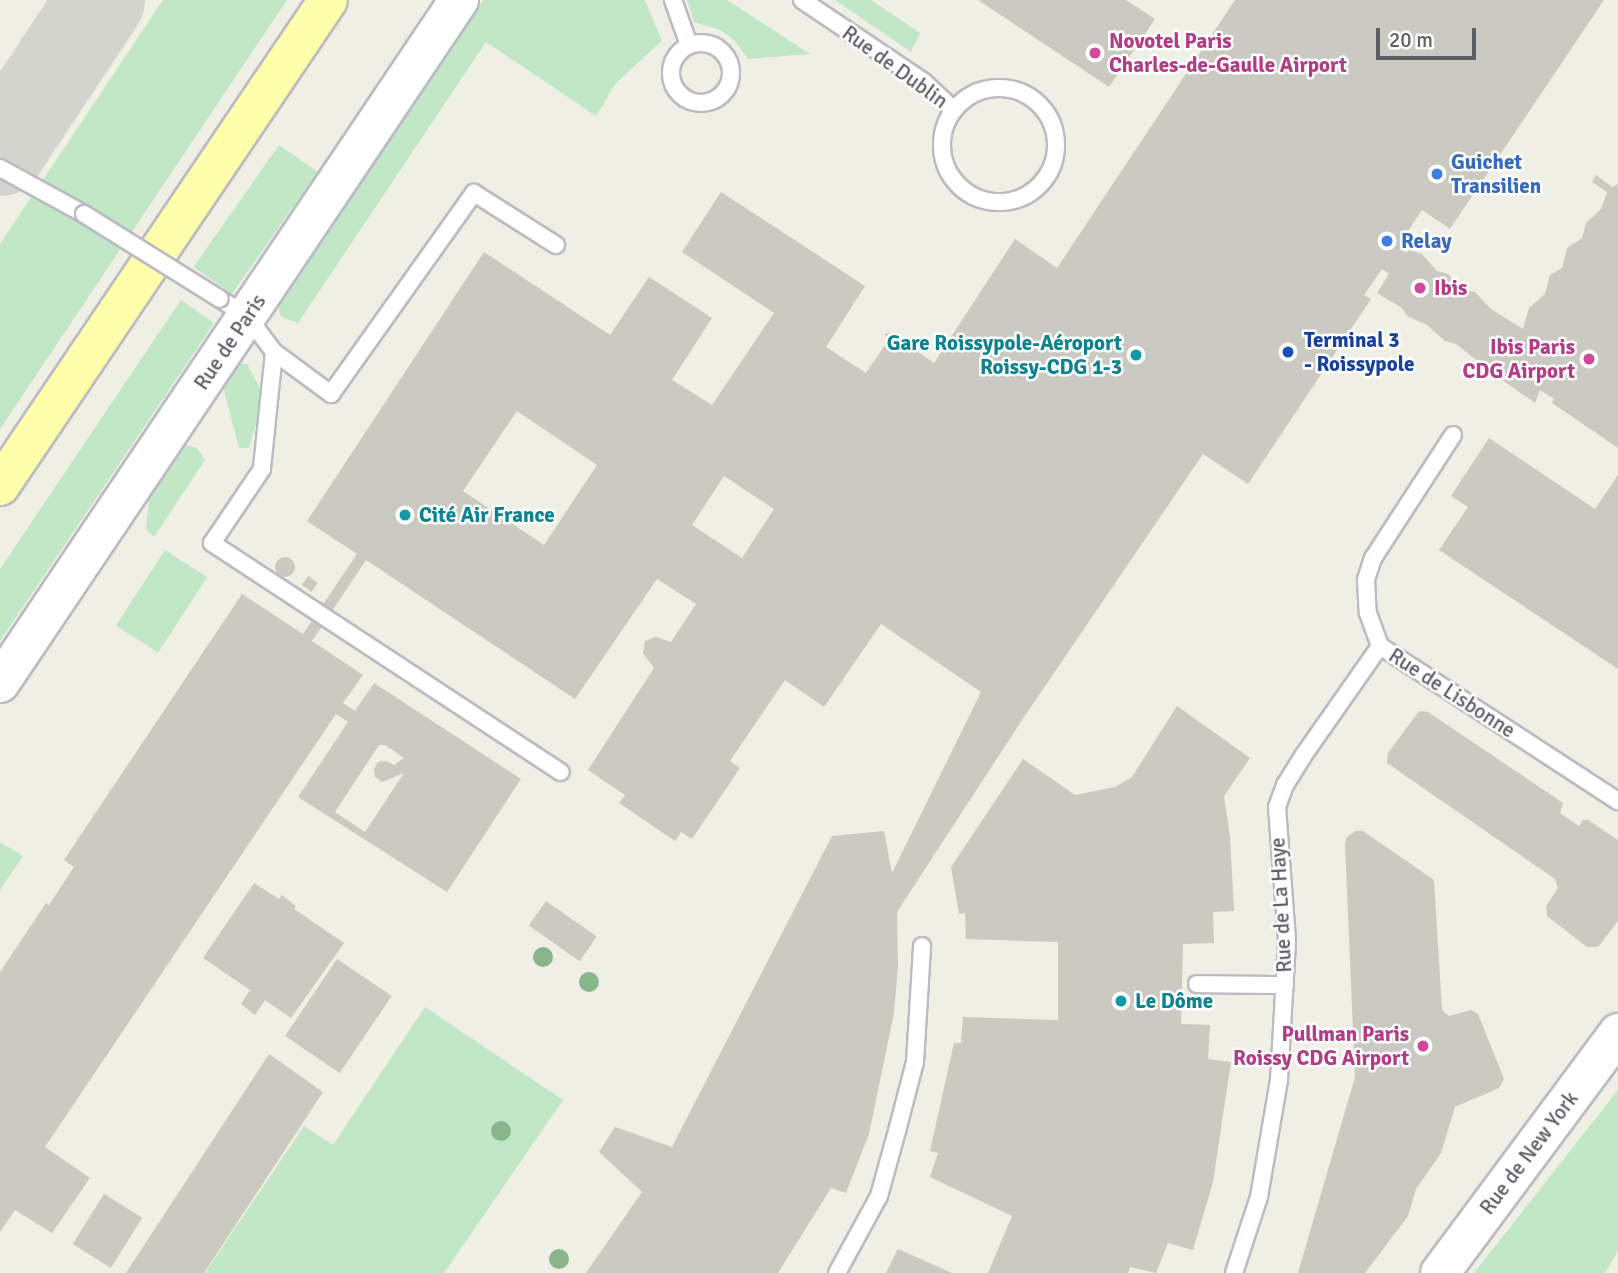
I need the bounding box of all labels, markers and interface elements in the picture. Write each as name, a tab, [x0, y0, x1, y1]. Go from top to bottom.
scale bar	[1380, 14, 1480, 58]
street label: Rue de Dublin	[837, 20, 953, 114]
text: 20 m	[1389, 27, 1433, 53]
place label: Novotel Paris Charles-de-Gaulle Airport	[1109, 28, 1347, 78]
marker: Novotel Paris Charles-de-Gaulle Airport	[1087, 45, 1103, 61]
place label: Guichet Transilien	[1451, 149, 1541, 199]
marker: Guichet Transilien	[1429, 166, 1445, 182]
place label: Relay	[1401, 228, 1452, 254]
marker: Relay	[1379, 233, 1395, 249]
place label: Ibis	[1434, 275, 1467, 301]
marker: Ibis	[1412, 280, 1428, 296]
street label: Rue de Paris	[189, 289, 271, 395]
place label: Terminal 3 - Roissypole	[1304, 327, 1414, 377]
place label: Gare Roissypole-Aéroport Roissy-CDG 1-3	[887, 330, 1122, 380]
place label: Ibis Paris CDG Airport	[1463, 334, 1575, 384]
marker: Terminal 3 - Roissypole	[1278, 342, 1298, 362]
marker: Gare Roissypole-Aéroport Roissy-CDG 1-3	[1128, 347, 1144, 363]
marker: Ibis Paris CDG Airport	[1581, 351, 1597, 367]
place label: Cité Air France	[419, 502, 555, 528]
marker: Cité Air France	[397, 507, 413, 523]
street label: Rue de Lisbonne	[1384, 643, 1520, 743]
street label: Rue de La Haye	[1265, 837, 1297, 973]
place label: Le Dôme	[1135, 988, 1213, 1014]
marker: Le Dôme	[1113, 993, 1129, 1009]
place label: Pullman Paris Roissy CDG Airport	[1233, 1021, 1409, 1071]
marker: Pullman Paris Roissy CDG Airport	[1415, 1038, 1431, 1054]
street label: Rue de New York	[1474, 1086, 1584, 1220]

